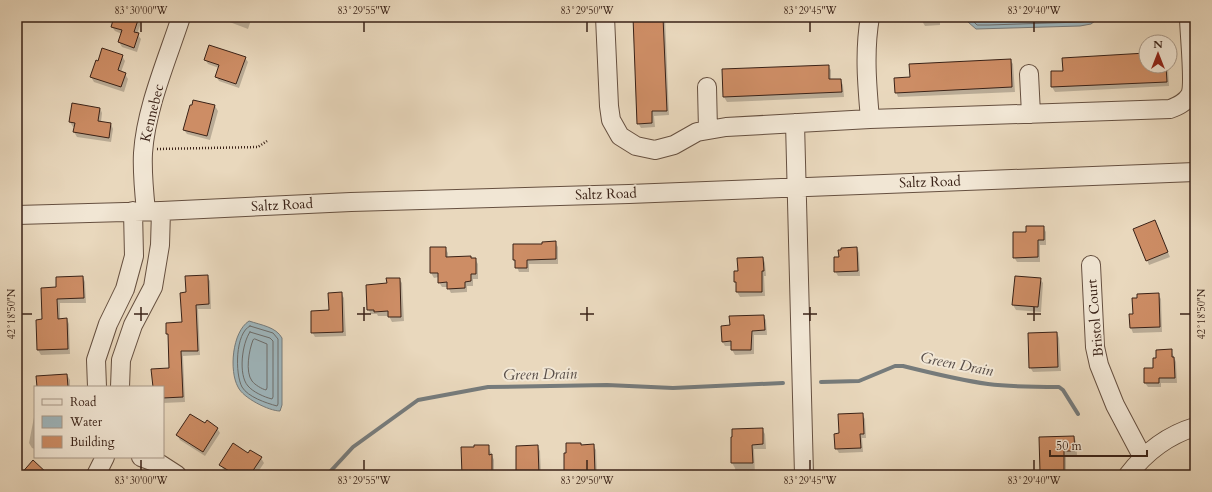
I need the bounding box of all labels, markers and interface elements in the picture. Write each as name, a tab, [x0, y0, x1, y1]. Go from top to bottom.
text: 83°30'00"W	[114, 4, 169, 18]
text: 83°29'55"W	[337, 4, 392, 18]
text: 83°29'50"W	[560, 4, 615, 18]
text: 83°29'45"W	[783, 4, 838, 18]
text: 83°29'40"W	[1007, 4, 1062, 18]
north arrow	[1138, 34, 1178, 74]
text: N	[1153, 37, 1163, 52]
street label: Kennebec	[136, 82, 168, 144]
street label: Saltz Road	[899, 171, 962, 193]
street label: Saltz Road	[575, 183, 638, 205]
street label: Saltz Road	[251, 194, 314, 216]
street label: Bristol Court	[1082, 278, 1108, 358]
text: 42°18'50"N	[5, 288, 19, 339]
text: 42°18'50"N	[1195, 288, 1209, 339]
water label: Green Drain	[919, 347, 996, 381]
water label: Green Drain	[503, 363, 578, 385]
legend	[34, 386, 164, 458]
text: Road	[70, 394, 97, 410]
text: Water	[69, 414, 103, 430]
scale bar	[1050, 432, 1147, 458]
text: Building	[70, 434, 115, 450]
text: 50 m	[1056, 438, 1083, 454]
text: 83°30'00"W	[114, 474, 169, 488]
text: 83°29'55"W	[337, 474, 392, 488]
text: 83°29'50"W	[560, 474, 615, 488]
text: 83°29'45"W	[783, 474, 838, 488]
text: 83°29'40"W	[1007, 474, 1062, 488]

